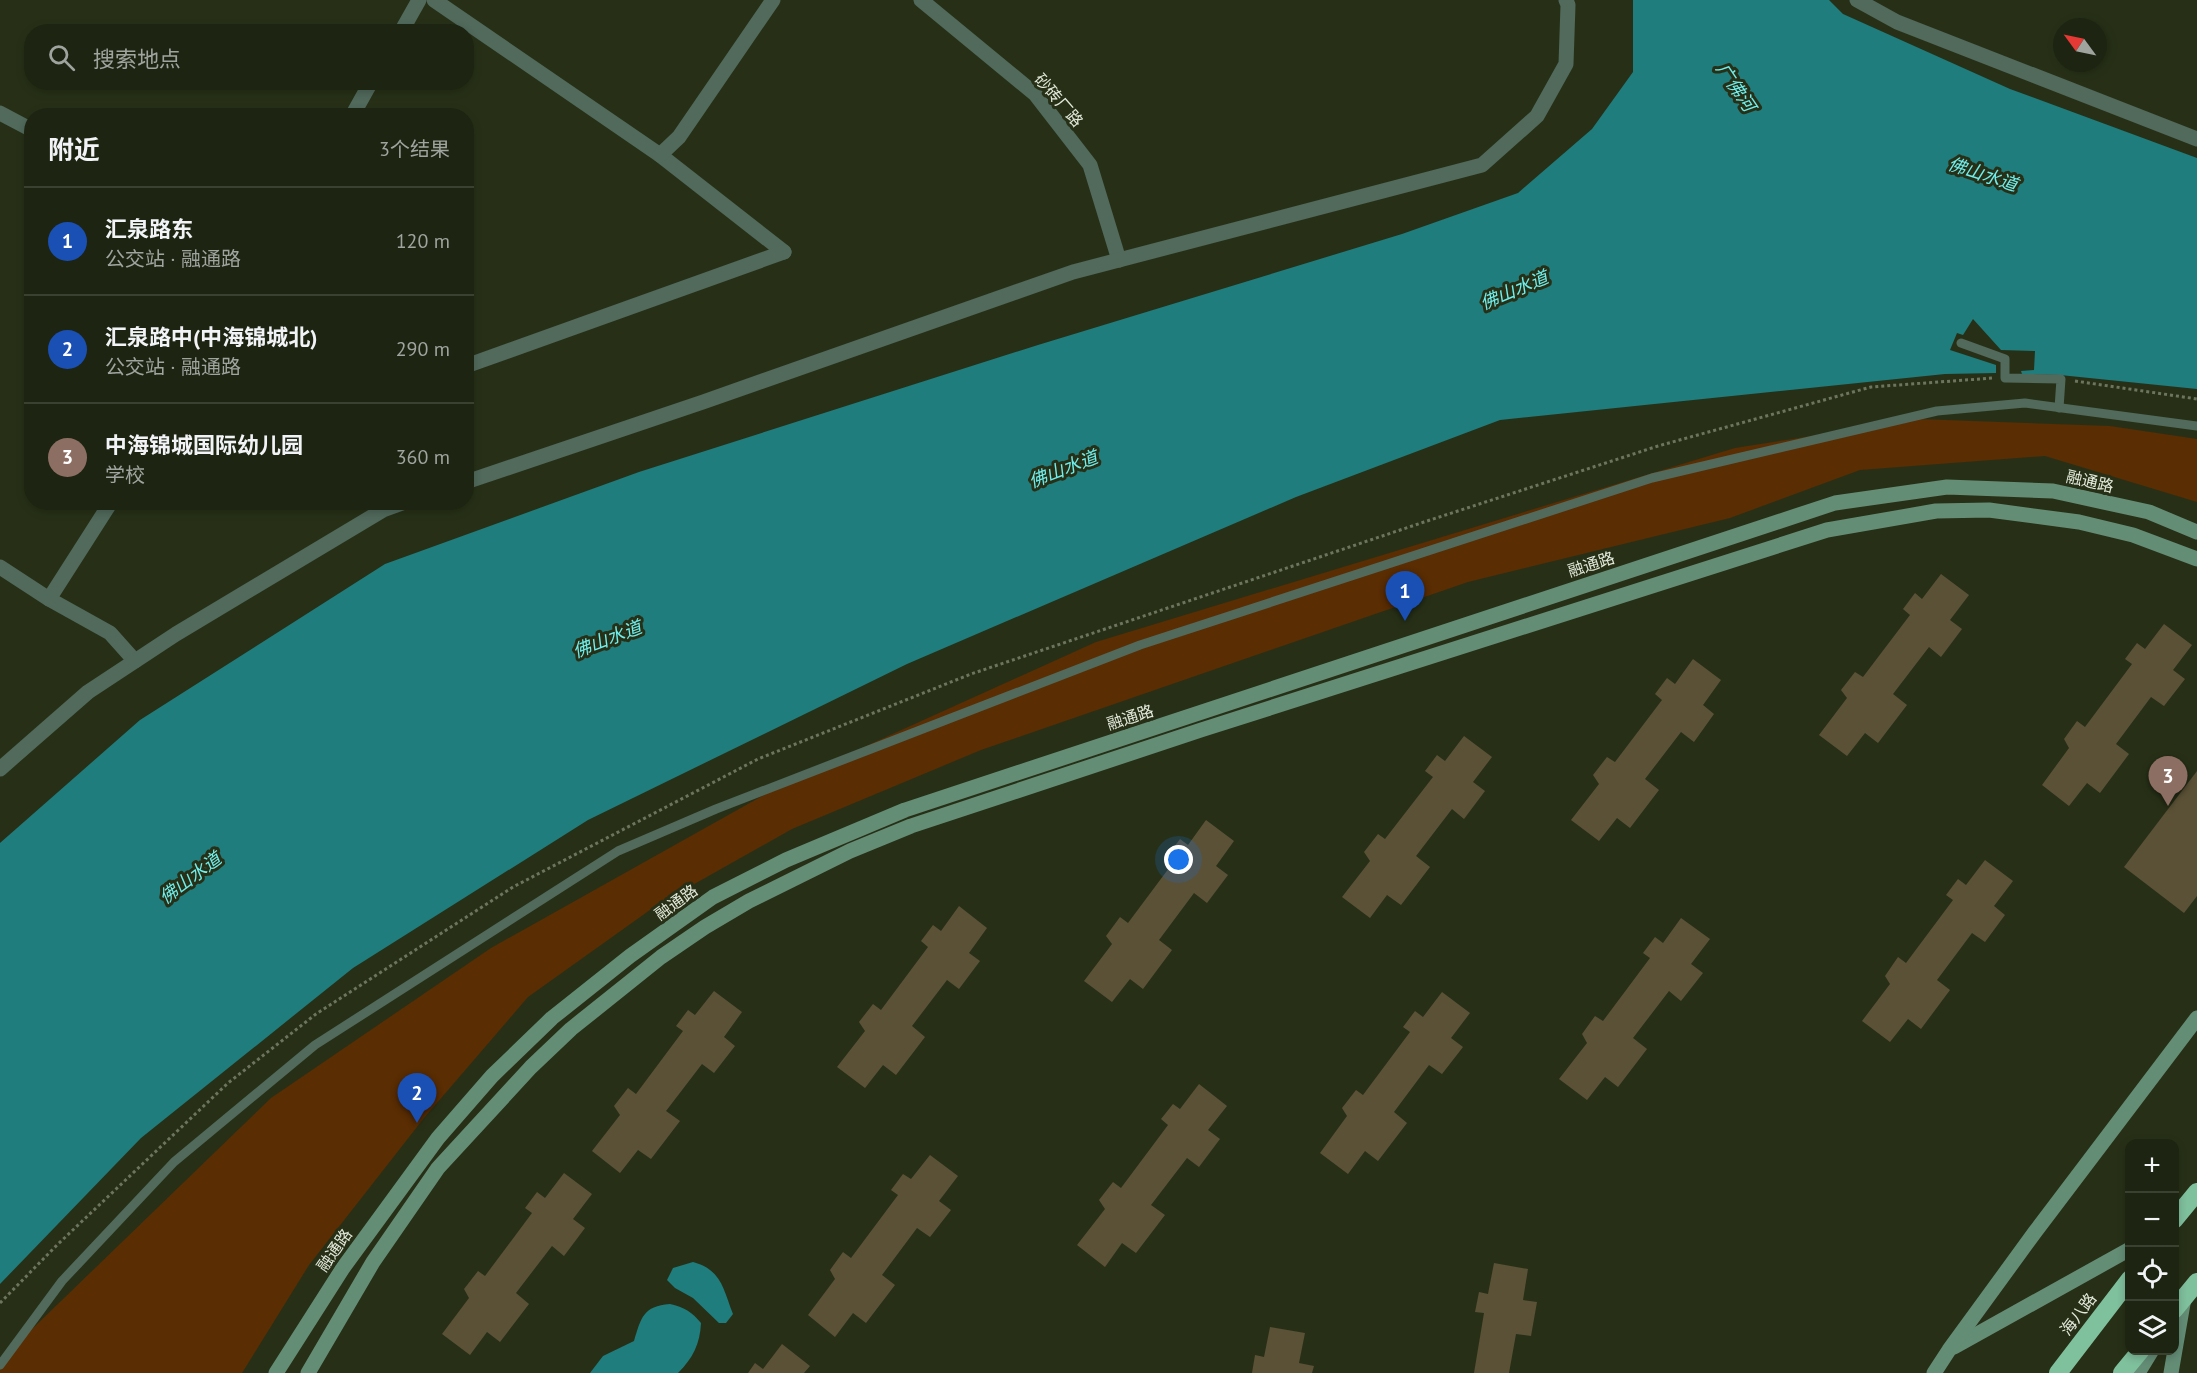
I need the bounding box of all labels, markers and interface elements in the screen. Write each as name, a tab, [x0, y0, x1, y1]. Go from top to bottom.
north arrow	[2053, 18, 2107, 72]
search box	[24, 24, 474, 90]
icon: search	[45, 41, 78, 74]
text: 搜索地点	[93, 45, 181, 73]
water label: 广佛河	[1711, 58, 1762, 118]
street label: 砂砖厂路	[1030, 69, 1088, 131]
text: 附近	[48, 133, 100, 166]
text: 3个结果	[379, 136, 450, 162]
water label: 佛山水道	[1945, 152, 2024, 197]
text: 汇泉路东	[105, 215, 193, 243]
text: 1	[62, 228, 73, 254]
text: 120 m	[396, 228, 450, 254]
text: 公交站 · 融通路	[105, 246, 241, 272]
water label: 佛山水道	[1476, 264, 1554, 315]
text: 汇泉路中(中海锦城北)	[105, 323, 317, 351]
text: 2	[62, 336, 73, 362]
text: 290 m	[396, 336, 450, 362]
text: 公交站 · 融通路	[105, 354, 241, 380]
text: 中海锦城国际幼儿园	[105, 431, 303, 459]
text: 3	[62, 444, 73, 470]
text: 360 m	[396, 444, 450, 470]
water label: 佛山水道	[1025, 444, 1104, 493]
text: 学校	[105, 462, 145, 488]
street label: 融通路	[2064, 466, 2116, 496]
street label: 融通路	[1565, 547, 1617, 581]
pin: 1	[1386, 572, 1424, 621]
water label: 佛山水道	[569, 614, 648, 663]
street label: 融通路	[1104, 700, 1156, 734]
pin: 3	[2148, 756, 2188, 806]
water label: 佛山水道	[154, 845, 228, 909]
your location	[1164, 845, 1193, 874]
street label: 融通路	[651, 880, 701, 924]
pin: 2	[398, 1074, 436, 1123]
map controls	[2125, 1139, 2179, 1355]
button: +	[2125, 1139, 2179, 1193]
button: −	[2125, 1193, 2179, 1247]
street label: 融通路	[312, 1225, 356, 1275]
button: locate	[2125, 1247, 2179, 1301]
street label: 海八路	[2056, 1289, 2100, 1339]
button: layers	[2125, 1301, 2179, 1355]

